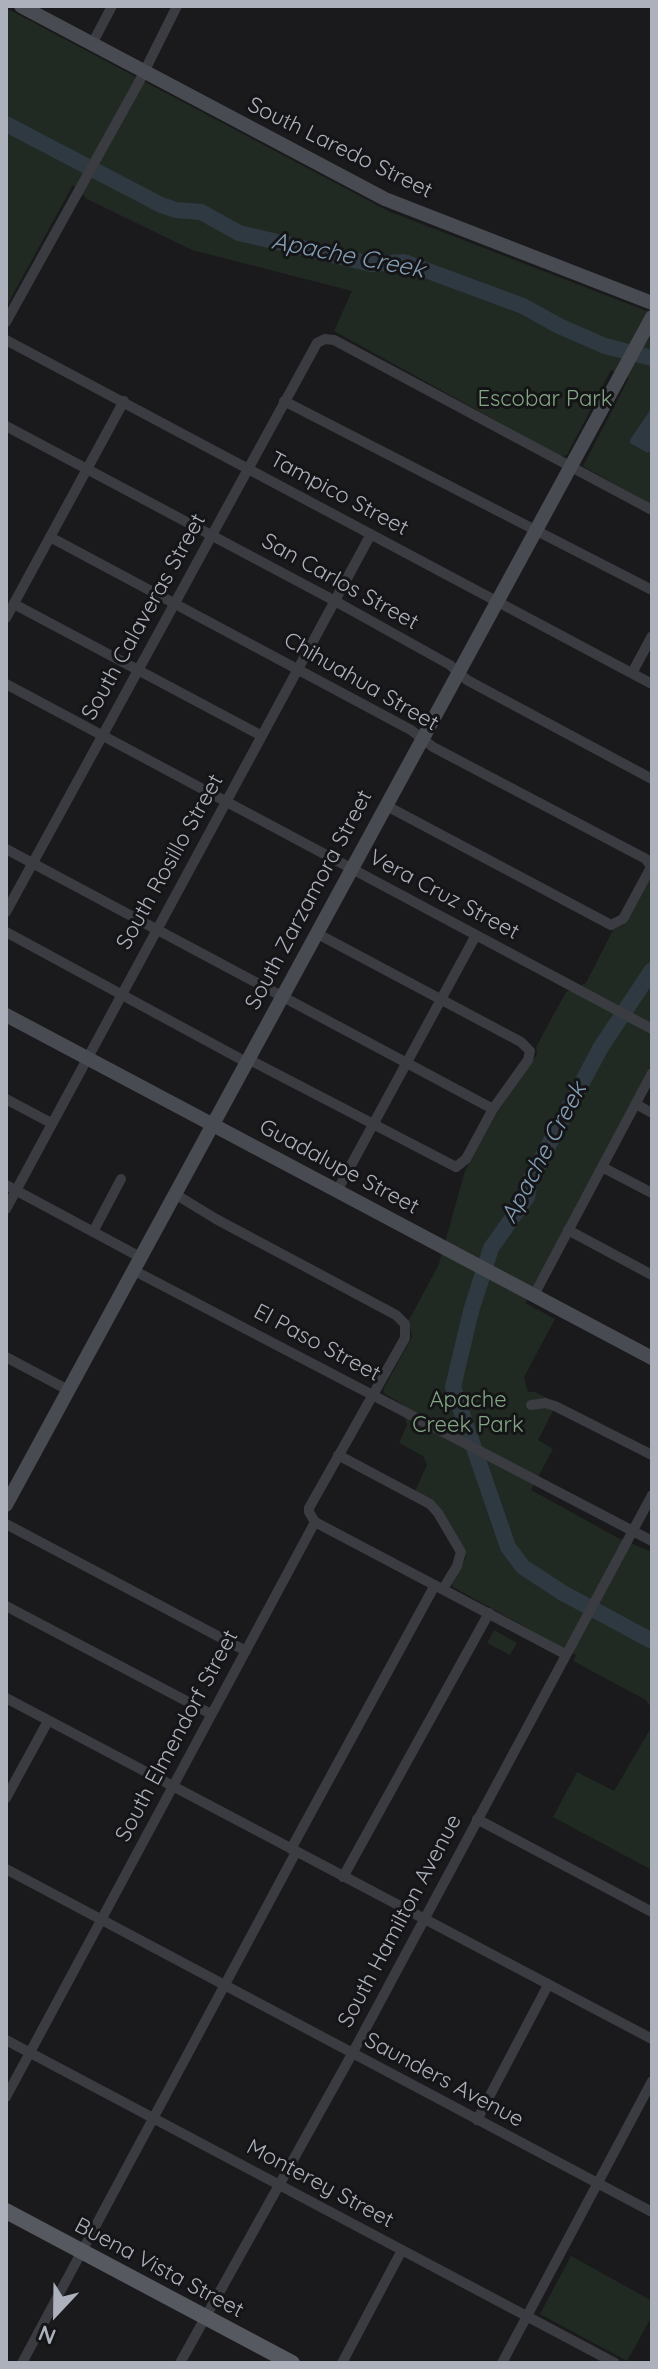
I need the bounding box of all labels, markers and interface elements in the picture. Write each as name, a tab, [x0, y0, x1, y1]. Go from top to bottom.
street label: South Laredo Street	[243, 92, 437, 204]
water label: Apache Creek	[269, 227, 427, 285]
park label: Escobar Park	[477, 386, 613, 412]
street label: Tampico Street	[265, 446, 413, 542]
street label: South Calaveras Street	[76, 509, 212, 725]
street label: San Carlos Street	[257, 528, 423, 636]
street label: Chihuahua Street	[279, 627, 443, 737]
street label: South Rosillo Street	[111, 770, 229, 954]
street label: South Zarzamora Street	[240, 786, 378, 1014]
street label: Vera Cruz Street	[364, 844, 524, 946]
water label: Apache Creek	[495, 1078, 593, 1228]
street label: Guadalupe Street	[255, 1114, 423, 1220]
street label: El Paso Street	[249, 1299, 385, 1387]
park label: Apache Creek Park	[412, 1387, 524, 1438]
street label: South Elmendorf Street	[110, 1626, 244, 1846]
street label: South Hamilton Avenue	[333, 1810, 467, 2032]
street label: Saunders Avenue	[360, 2027, 528, 2133]
street label: Monterey Street	[242, 2134, 398, 2234]
street label: Buena Vista Street	[70, 2212, 248, 2324]
north arrow	[16, 2273, 96, 2353]
text: N	[34, 2319, 60, 2351]

